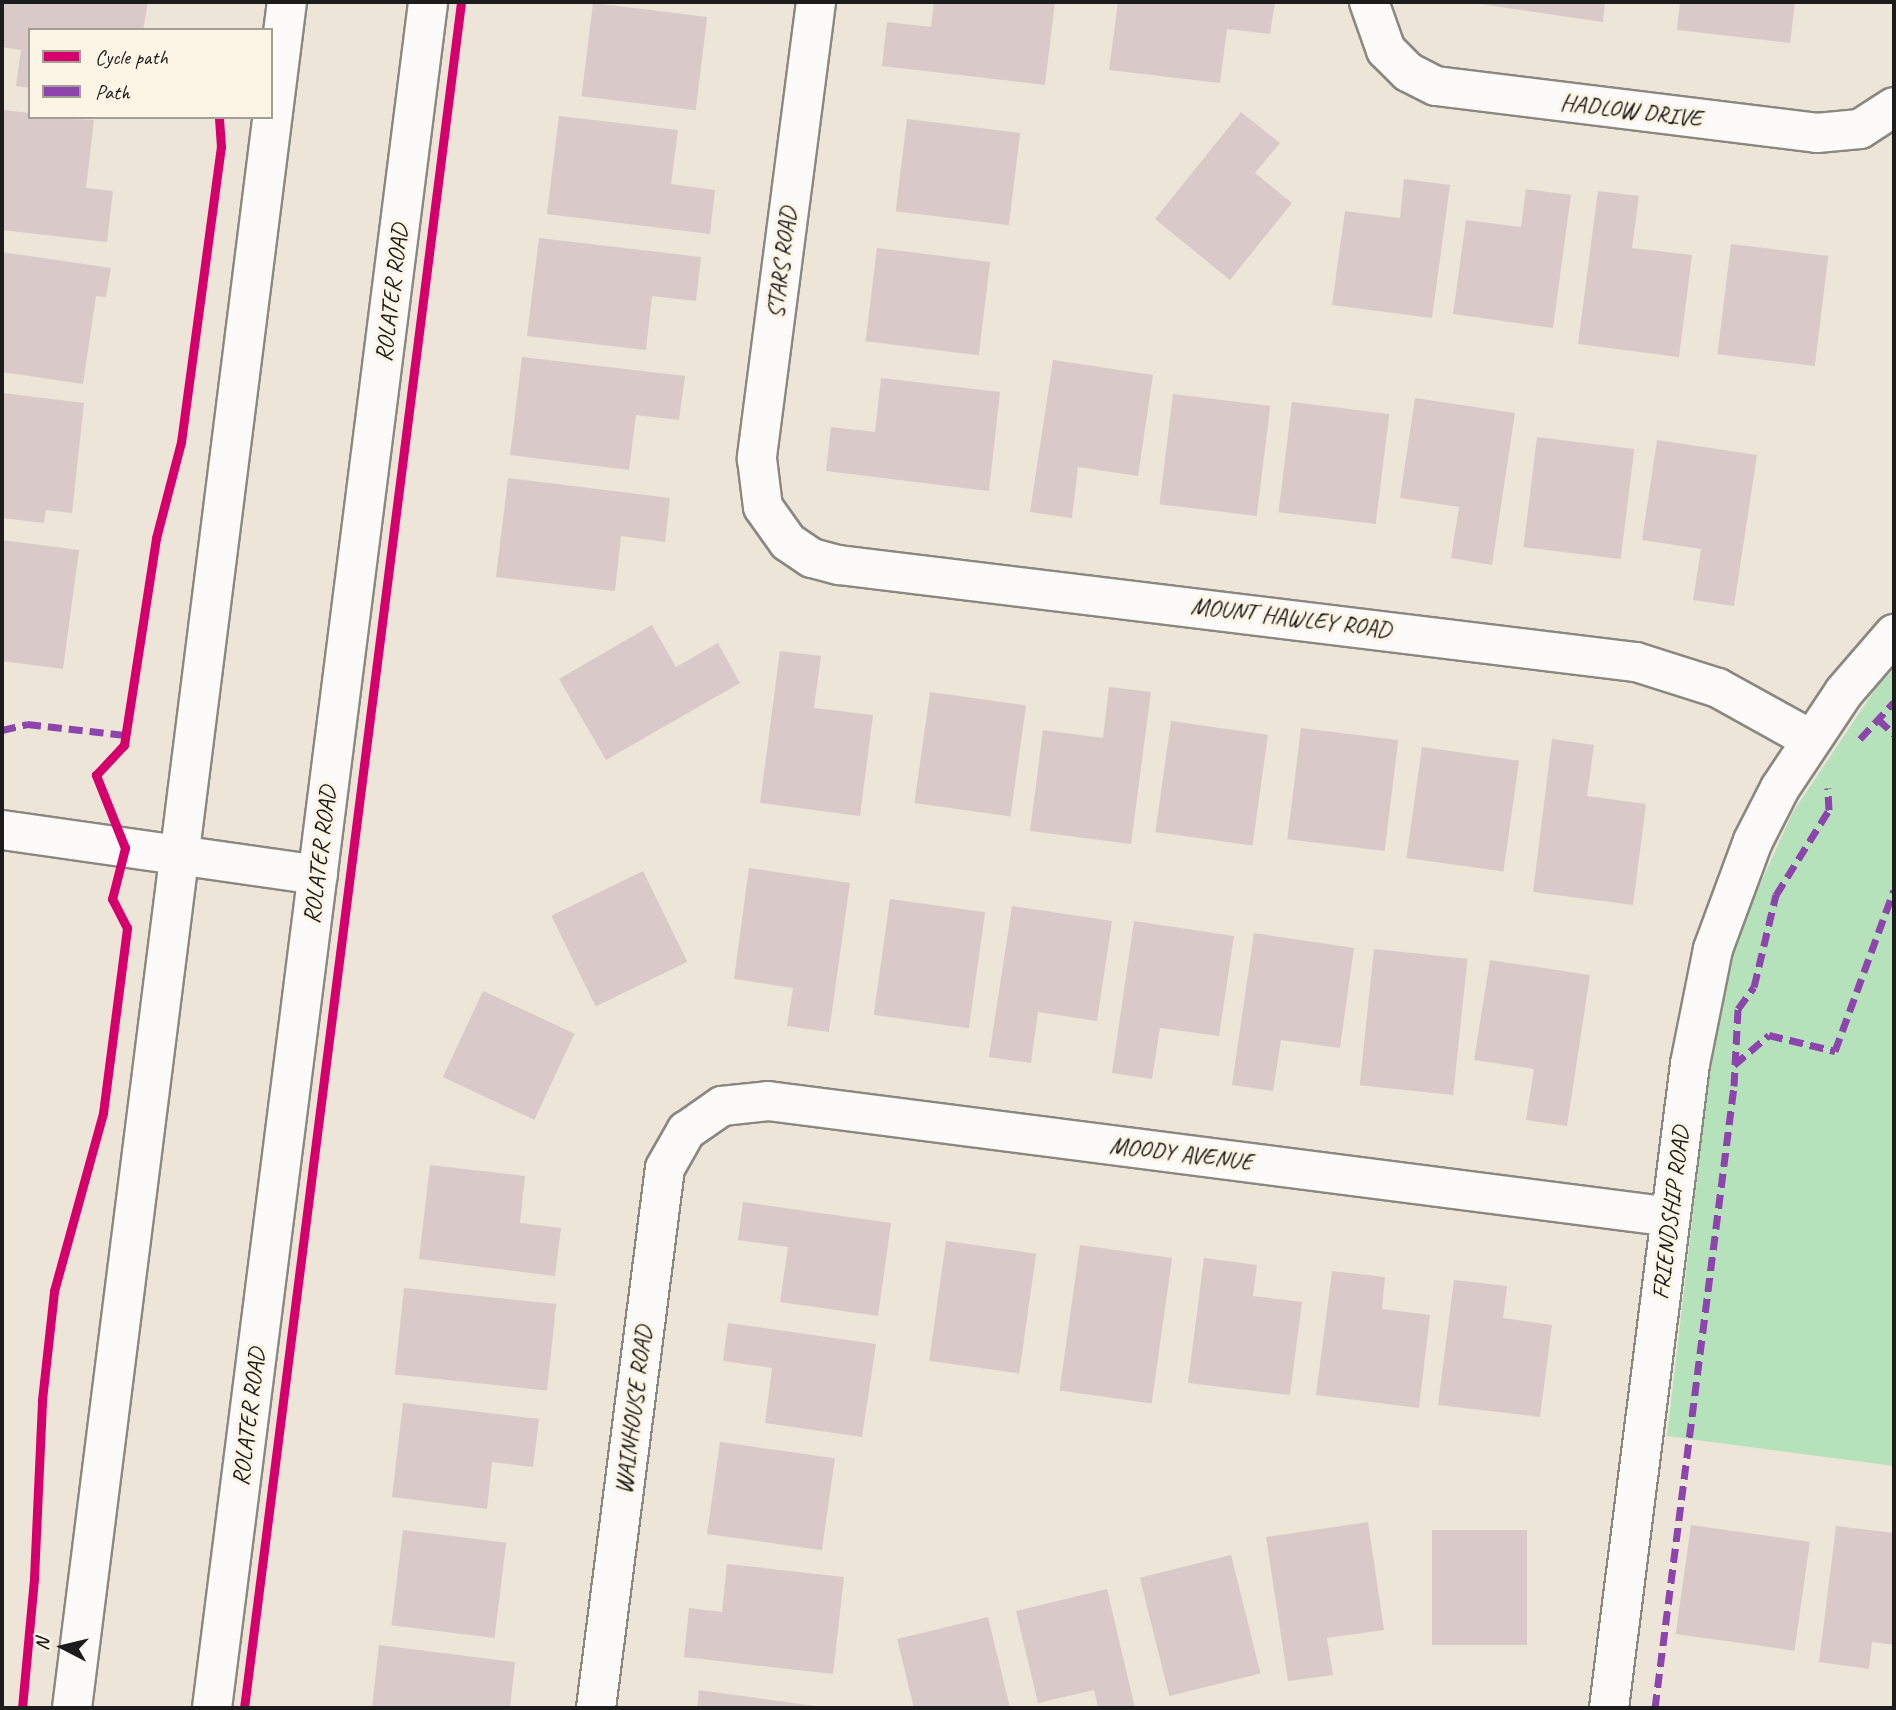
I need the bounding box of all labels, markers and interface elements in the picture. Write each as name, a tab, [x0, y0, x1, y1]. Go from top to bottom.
legend	[28, 28, 273, 119]
text: Cycle path	[95, 44, 168, 70]
text: Path	[95, 79, 130, 105]
street label: HADLOW DRIVE	[1558, 88, 1704, 134]
street label: STARS ROAD	[761, 205, 803, 321]
street label: ROLATER ROAD	[369, 222, 415, 364]
street label: MOUNT HAWLEY ROAD	[1188, 591, 1394, 645]
street label: ROLATER ROAD	[297, 784, 343, 926]
street label: FRIENDSHIP ROAD	[1646, 1125, 1696, 1301]
street label: MOODY AVENUE	[1108, 1131, 1254, 1177]
street label: WAINHOUSE ROAD	[609, 1324, 659, 1496]
street label: ROLATER ROAD	[226, 1346, 272, 1488]
north arrow	[28, 1612, 98, 1682]
text: N	[30, 1637, 55, 1652]

